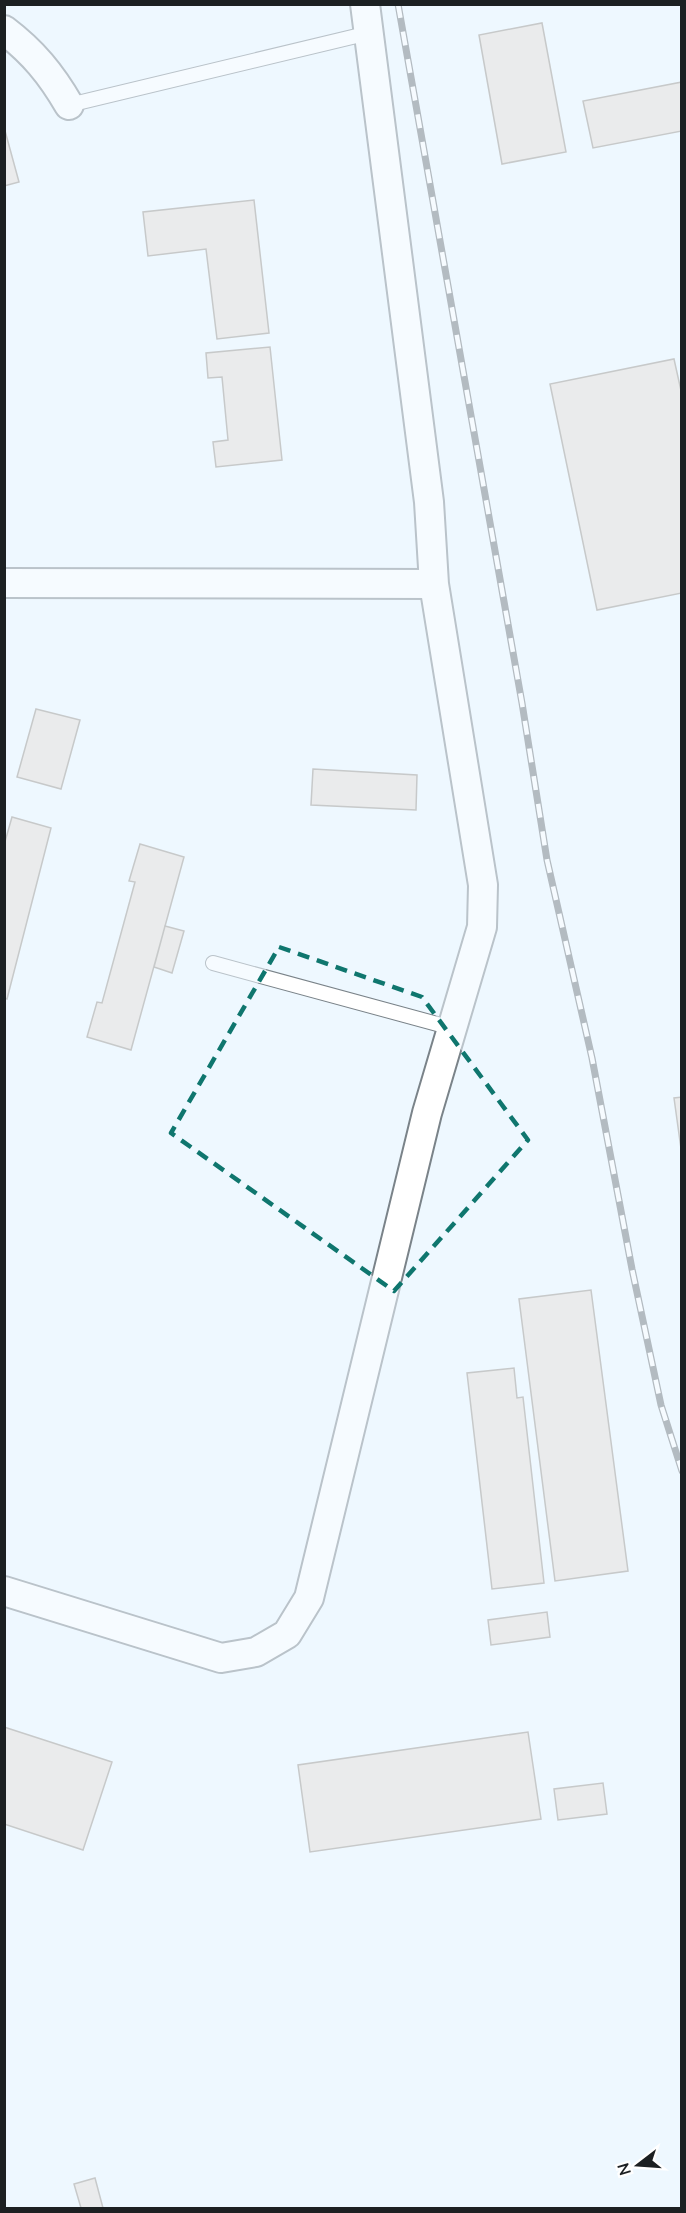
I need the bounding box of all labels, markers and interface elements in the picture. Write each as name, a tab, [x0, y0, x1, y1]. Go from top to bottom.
north arrow	[608, 2135, 668, 2195]
text: N	[612, 2160, 637, 2178]

